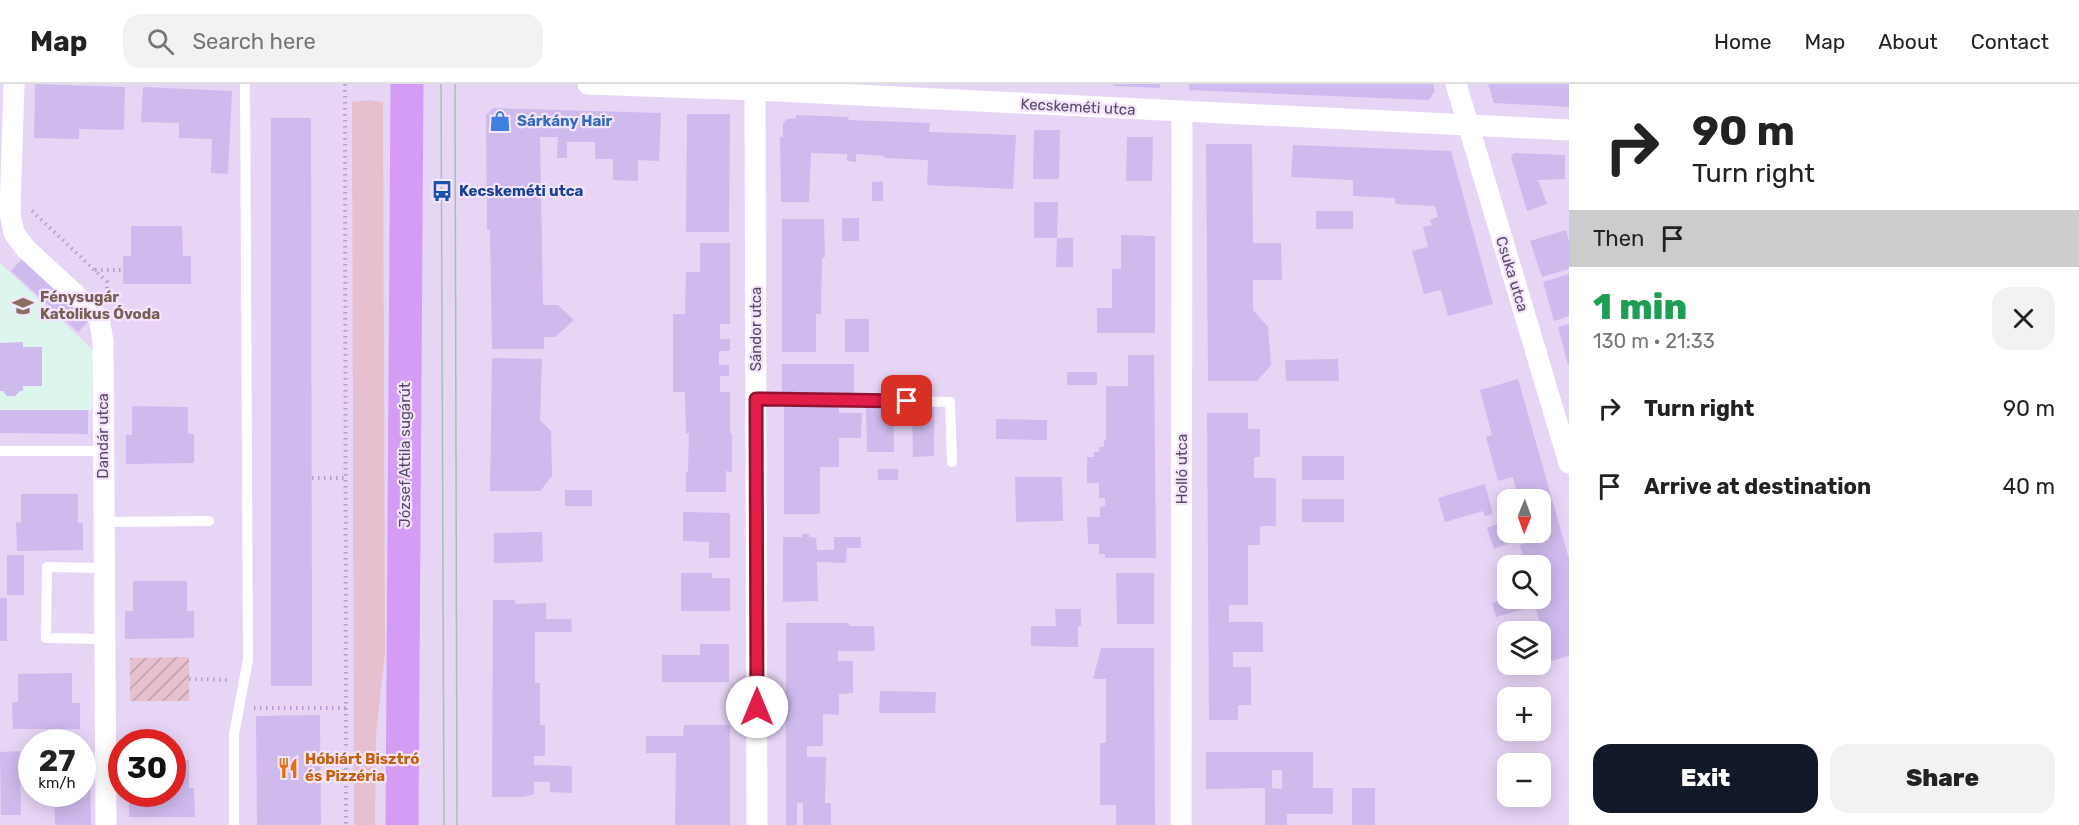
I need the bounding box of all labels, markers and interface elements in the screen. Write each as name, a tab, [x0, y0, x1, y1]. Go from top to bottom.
search box	[123, 14, 543, 68]
text: Map	[30, 25, 87, 58]
icon: search	[144, 25, 177, 58]
text: Search here	[192, 28, 316, 55]
text: Home	[1714, 29, 1771, 54]
text: Map	[1804, 29, 1845, 54]
text: About	[1878, 29, 1938, 54]
text: Contact	[1971, 29, 2049, 54]
street label: Kecskeméti utca	[1020, 95, 1136, 119]
text: 90 m	[1692, 106, 1795, 156]
icon: right	[1593, 108, 1671, 186]
shop icon: Sárkány Hair	[488, 109, 512, 133]
place label: Sárkány Hair	[517, 112, 613, 130]
text: Turn right	[1692, 157, 1815, 189]
bus stop icon: Kecskeméti utca	[430, 179, 454, 203]
place label: Kecskeméti utca	[459, 182, 583, 200]
icon: arrive	[1656, 222, 1689, 255]
text: Then	[1593, 225, 1644, 252]
street label: Csuka utca	[1492, 234, 1532, 314]
text: 1 min	[1593, 285, 1687, 328]
street label: Sándor utca	[747, 287, 765, 371]
button: close	[1992, 287, 2055, 350]
place label: Fénysugár Katolikus Óvoda	[40, 288, 160, 323]
school or university icon: Fénysugár Katolikus Óvoda	[11, 294, 35, 318]
text: 130 m · 21:33	[1593, 329, 1715, 353]
pin	[881, 375, 932, 426]
street label: József Attila sugárút	[396, 382, 414, 528]
icon: arrive	[890, 384, 923, 417]
icon: right	[1593, 392, 1626, 425]
street label: Dandár utca	[94, 393, 112, 479]
text: Turn right	[1644, 395, 1754, 422]
text: 90 m	[2003, 395, 2055, 422]
street label: Holló utca	[1173, 434, 1191, 504]
icon: arrive	[1593, 470, 1626, 503]
text: Arrive at destination	[1644, 473, 1871, 500]
text: 40 m	[2002, 473, 2055, 500]
north arrow	[1497, 489, 1551, 543]
map controls	[1497, 489, 1551, 807]
button: search	[1497, 555, 1551, 609]
button: layers	[1497, 621, 1551, 675]
position arrow	[725, 675, 789, 739]
button: +	[1497, 687, 1551, 741]
speed limit sign: 30	[108, 729, 186, 807]
text: 27	[39, 743, 75, 779]
button: Exit	[1593, 744, 1818, 813]
button: Share	[1830, 744, 2055, 813]
place label: Hóbiárt Bisztró és Pizzéria	[305, 750, 419, 785]
button: −	[1497, 753, 1551, 807]
restaurant icon: Hóbiárt Bisztró és Pizzéria	[276, 756, 300, 780]
text: km/h	[38, 774, 76, 792]

